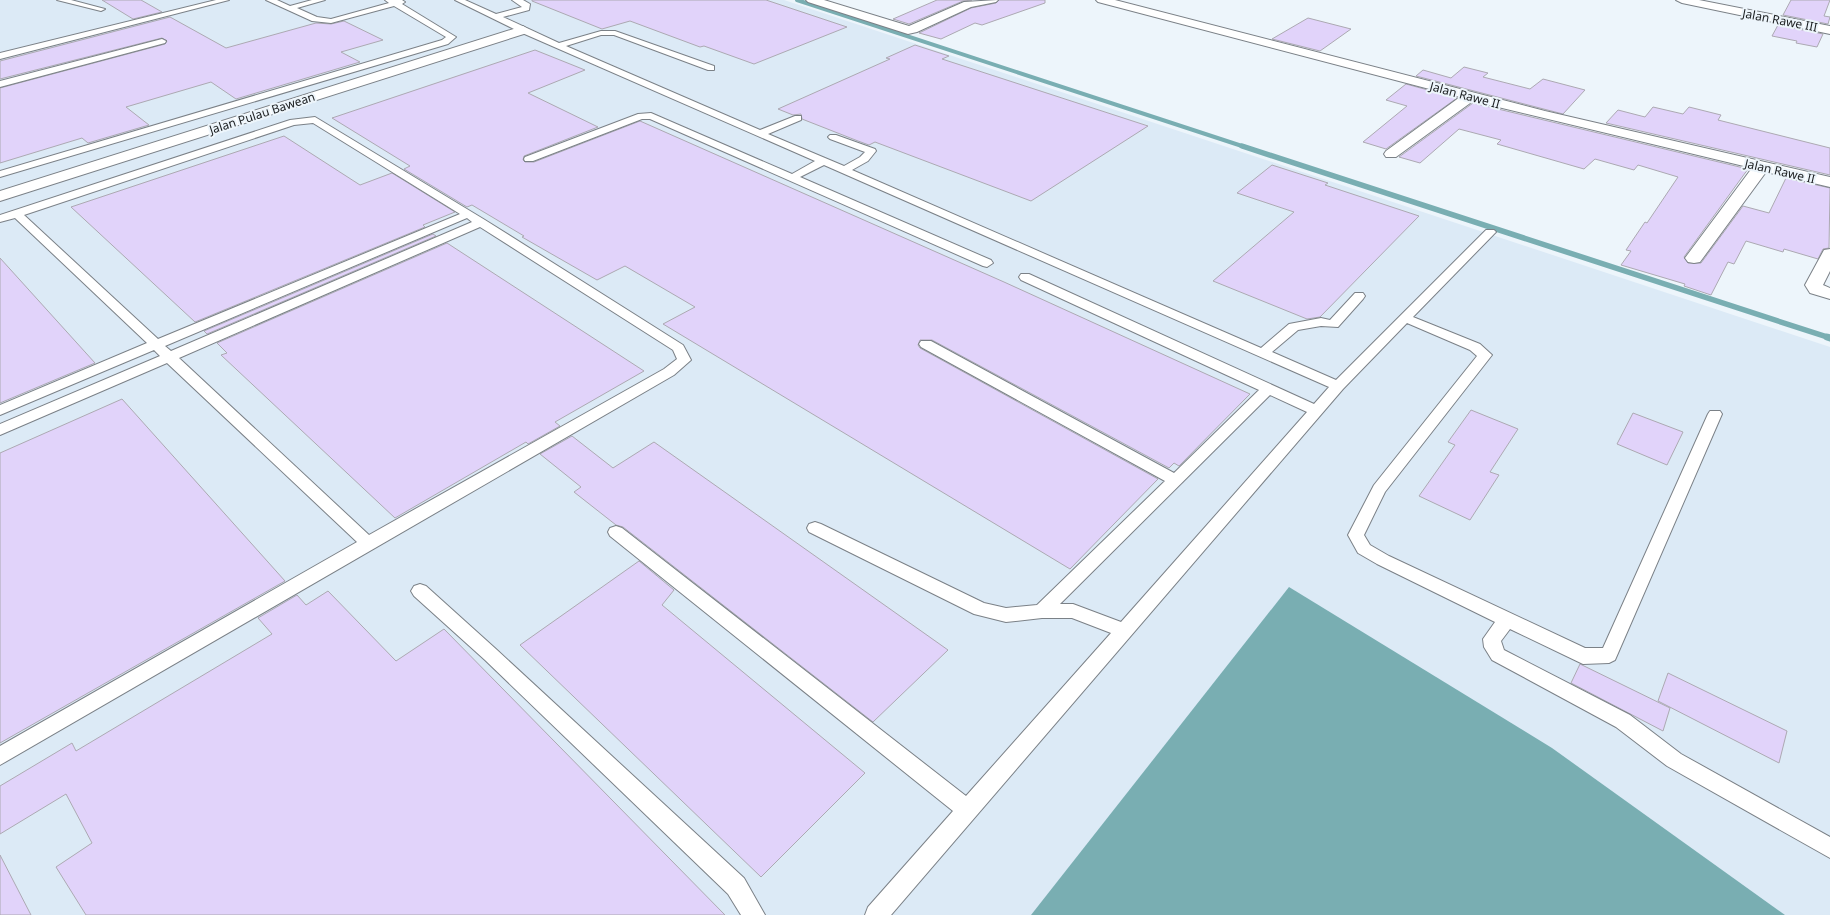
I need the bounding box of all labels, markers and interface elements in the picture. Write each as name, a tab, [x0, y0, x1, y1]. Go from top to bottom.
street label: Jalan Rawe III	[1740, 4, 1819, 36]
street label: Jalan Rawe II	[1427, 77, 1502, 113]
street label: Jalan Pulau Bawean	[206, 88, 317, 138]
street label: Jalan Rawe II	[1742, 154, 1817, 187]

